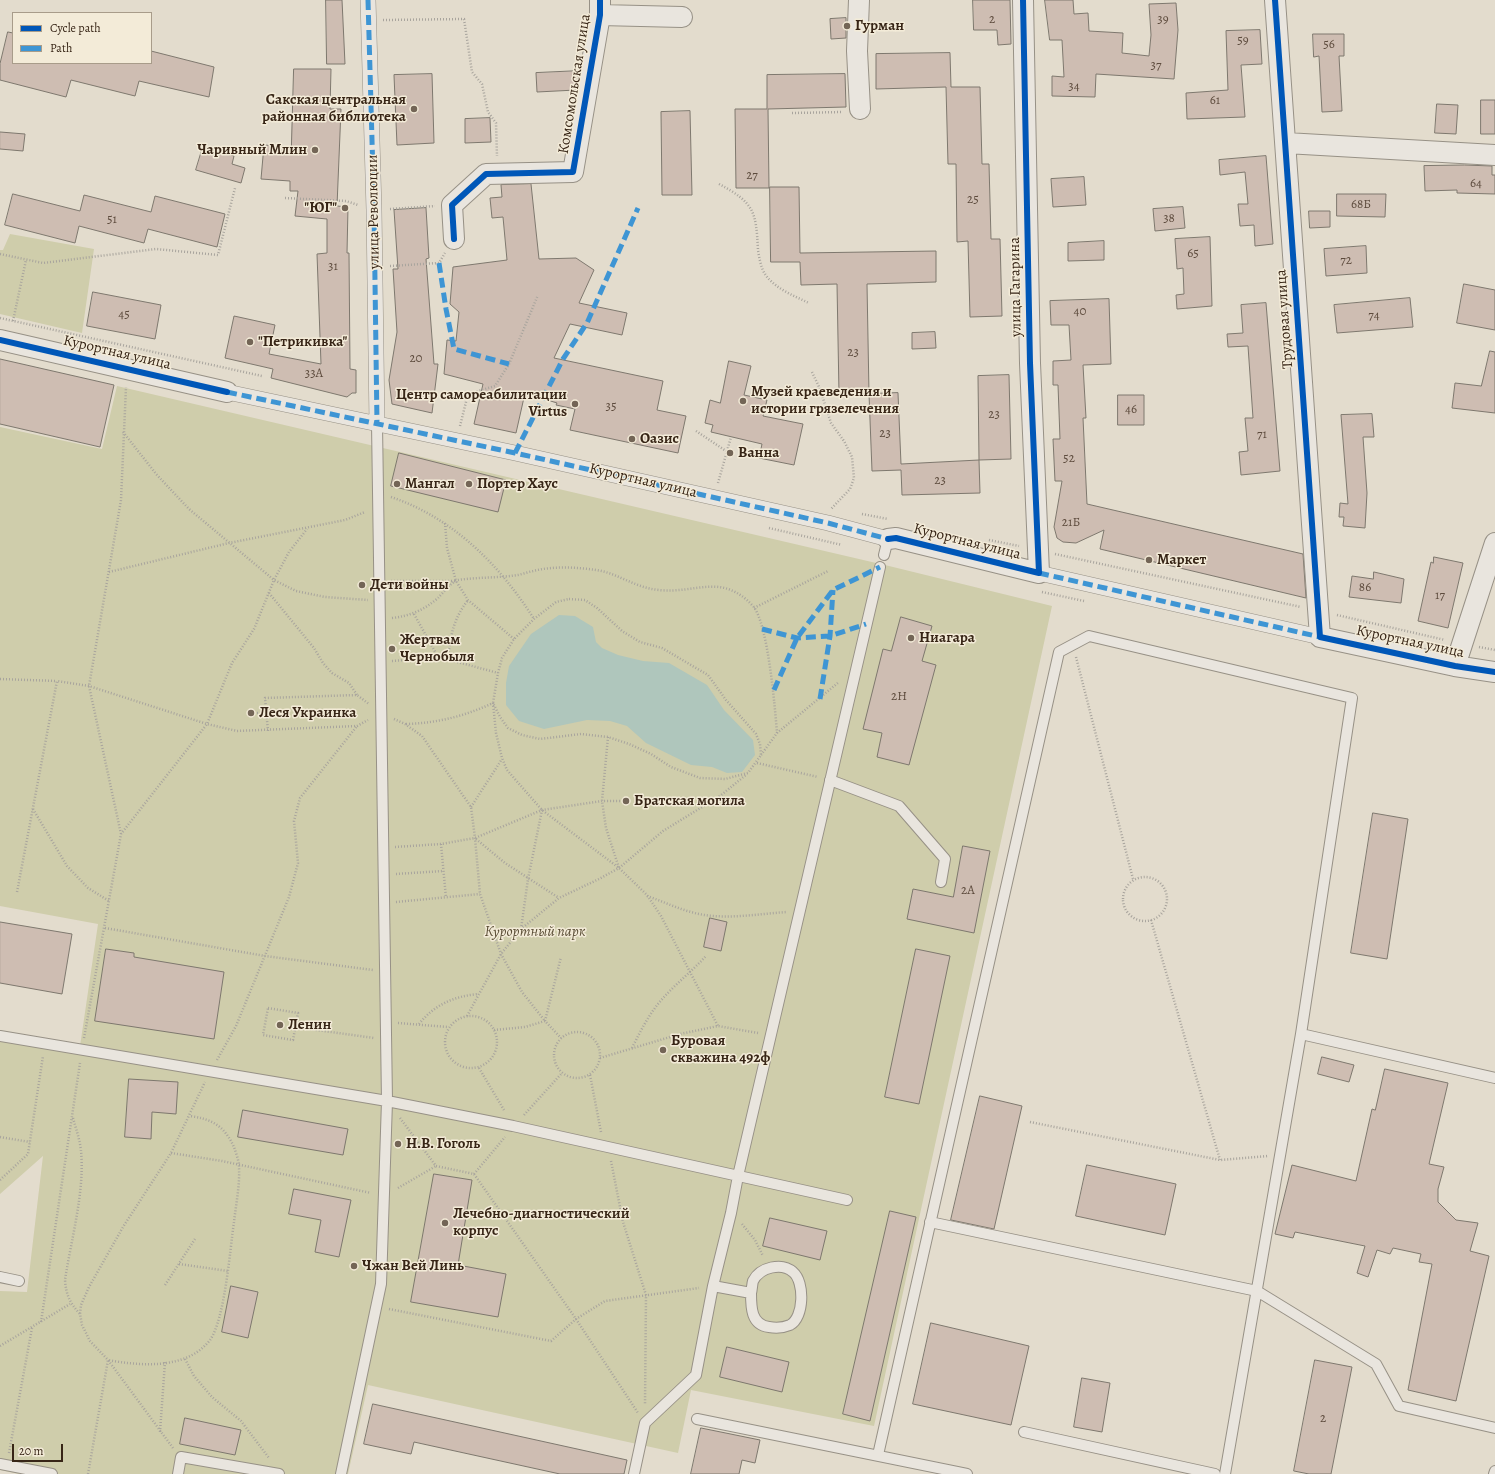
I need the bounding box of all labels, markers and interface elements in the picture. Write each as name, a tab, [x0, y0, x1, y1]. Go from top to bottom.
legend	[12, 12, 152, 64]
house number: 2	[989, 12, 995, 28]
house number: 39	[1157, 12, 1169, 28]
street label: Комсомольская улица	[555, 13, 595, 155]
place label: Гурман	[855, 17, 904, 35]
text: Cycle path	[50, 20, 101, 36]
marker: Гурман	[842, 21, 852, 31]
house number: 59	[1237, 33, 1249, 49]
house number: 56	[1323, 37, 1335, 53]
text: Path	[50, 40, 72, 56]
house number: 37	[1151, 58, 1161, 74]
house number: 34	[1068, 79, 1080, 95]
place label: Сакская центральная районная библиотека	[262, 91, 406, 126]
house number: 61	[1210, 93, 1220, 109]
marker: Сакская центральная районная библиотека	[409, 104, 419, 114]
place label: Чаривный Млин	[197, 141, 307, 159]
marker: Чаривный Млин	[310, 145, 320, 155]
street label: улица Революции	[364, 154, 384, 270]
house number: 27	[746, 168, 758, 184]
house number: 64	[1470, 176, 1482, 192]
house number: 25	[967, 192, 979, 208]
house number: 68Б	[1351, 197, 1371, 213]
place label: "ЮГ"	[304, 199, 337, 217]
marker: "ЮГ"	[340, 203, 350, 213]
house number: 38	[1163, 211, 1175, 227]
house number: 51	[107, 212, 117, 228]
street label: улица Гагарина	[1006, 237, 1026, 337]
house number: 65	[1187, 246, 1199, 262]
house number: 72	[1340, 253, 1352, 269]
house number: 31	[328, 259, 338, 275]
street label: Трудовая улица	[1273, 269, 1297, 369]
house number: 40	[1074, 304, 1086, 320]
house number: 45	[118, 307, 130, 323]
house number: 74	[1368, 308, 1380, 324]
street label: Курортная улица	[61, 332, 173, 374]
place label: "Петрикивка"	[258, 333, 347, 351]
marker: "Петрикивка"	[245, 337, 255, 347]
house number: 23	[847, 345, 859, 361]
house number: 20	[409, 351, 423, 367]
house number: 33А	[305, 366, 323, 382]
place label: Музей краеведения и истории грязелечения	[751, 383, 899, 418]
place label: Центр самореабилитации Virtus	[396, 386, 567, 421]
marker: Музей краеведения и истории грязелечения	[738, 396, 748, 406]
marker: Центр самореабилитации Virtus	[570, 399, 580, 409]
house number: 35	[606, 399, 616, 415]
house number: 46	[1125, 402, 1137, 418]
house number: 23	[988, 407, 1000, 423]
house number: 23	[879, 426, 891, 442]
house number: 71	[1257, 427, 1267, 443]
place label: Оазис	[640, 430, 679, 448]
marker: Оазис	[627, 434, 637, 444]
place label: Ванна	[738, 444, 779, 462]
marker: Ванна	[725, 448, 735, 458]
house number: 52	[1063, 451, 1075, 467]
street label: Курортная улица	[587, 460, 699, 502]
house number: 23	[934, 473, 946, 489]
place label: Мангал	[405, 475, 455, 493]
place label: Портер Хаус	[477, 475, 558, 493]
marker: Мангал	[392, 479, 402, 489]
marker: Портер Хаус	[464, 479, 474, 489]
house number: 21Б	[1062, 515, 1080, 531]
street label: Курортная улица	[911, 520, 1023, 564]
place label: Маркет	[1157, 551, 1206, 569]
marker: Маркет	[1144, 555, 1154, 565]
place label: Дети войны	[370, 576, 449, 594]
marker: Дети войны	[357, 580, 367, 590]
house number: 86	[1359, 580, 1371, 596]
house number: 17	[1435, 588, 1445, 604]
street label: Курортная улица	[1354, 622, 1466, 662]
place label: Ниагара	[919, 629, 975, 647]
place label: Жертвам Чернобыля	[400, 631, 474, 666]
marker: Ниагара	[906, 633, 916, 643]
marker: Жертвам Чернобыля	[387, 644, 397, 654]
house number: 2Н	[891, 689, 907, 705]
place label: Леся Украинка	[259, 704, 356, 722]
marker: Леся Украинка	[246, 708, 256, 718]
place label: Братская могила	[634, 792, 745, 810]
marker: Братская могила	[621, 796, 631, 806]
house number: 2А	[961, 883, 975, 899]
park label: Курортный парк	[485, 923, 585, 941]
place label: Ленин	[288, 1016, 331, 1034]
marker: Ленин	[275, 1020, 285, 1030]
place label: Буровая скважина 492ф	[671, 1032, 770, 1067]
marker: Буровая скважина 492ф	[658, 1045, 668, 1055]
place label: Н.В. Гоголь	[406, 1135, 480, 1153]
marker: Н.В. Гоголь	[393, 1139, 403, 1149]
place label: Лечебно-диагностический корпус	[453, 1205, 630, 1240]
marker: Лечебно-диагностический корпус	[440, 1218, 450, 1228]
place label: Чжан Вей Линь	[362, 1257, 464, 1275]
marker: Чжан Вей Линь	[349, 1261, 359, 1271]
house number: 2	[1320, 1411, 1326, 1427]
scale bar	[14, 1436, 65, 1462]
text: 20 m	[19, 1443, 43, 1459]

